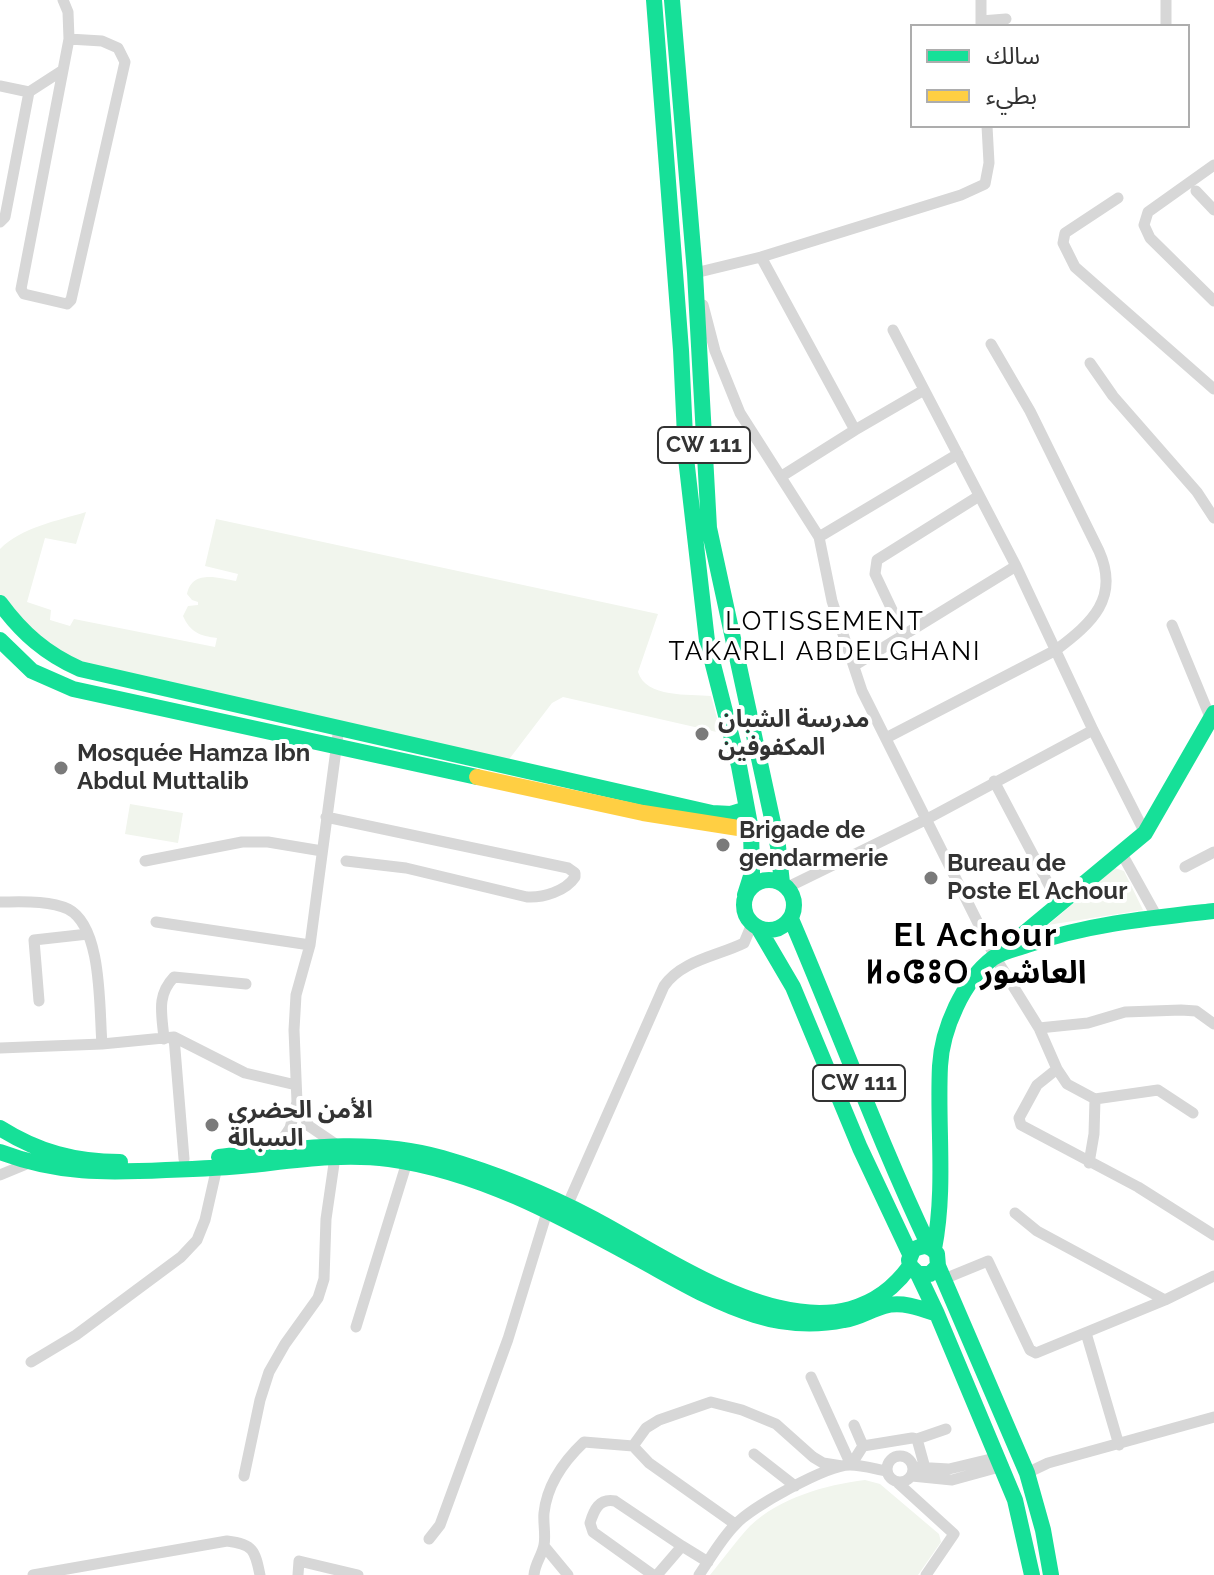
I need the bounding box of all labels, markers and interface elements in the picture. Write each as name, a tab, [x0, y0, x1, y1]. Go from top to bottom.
legend	[910, 24, 1190, 128]
text: سالك	[986, 41, 1040, 70]
text: بطيء	[986, 81, 1037, 110]
road number: CW 111	[658, 427, 750, 463]
district label: LOTISSEMENT TAKARLI ABDELGHANI	[669, 606, 981, 668]
place label: مدرسة الشبان المكفوفين	[718, 706, 869, 762]
marker: مدرسة الشبان المكفوفين	[693, 725, 711, 743]
place label: Mosquée Hamza Ibn Abdul Muttalib	[77, 740, 310, 796]
marker: Mosquée Hamza Ibn Abdul Muttalib	[52, 759, 70, 777]
place label: Brigade de gendarmerie	[739, 817, 888, 873]
marker: Brigade de gendarmerie	[714, 836, 732, 854]
place label: Bureau de Poste El Achour	[947, 850, 1127, 906]
marker: Bureau de Poste El Achour	[922, 869, 940, 887]
district label: El Achour ⵍⴰⵛⵓⵔ العاشور	[871, 917, 1081, 992]
road number: CW 111	[813, 1065, 905, 1101]
place label: الأمن الحضري السبالة	[228, 1097, 373, 1153]
marker: الأمن الحضري السبالة	[203, 1116, 221, 1134]

